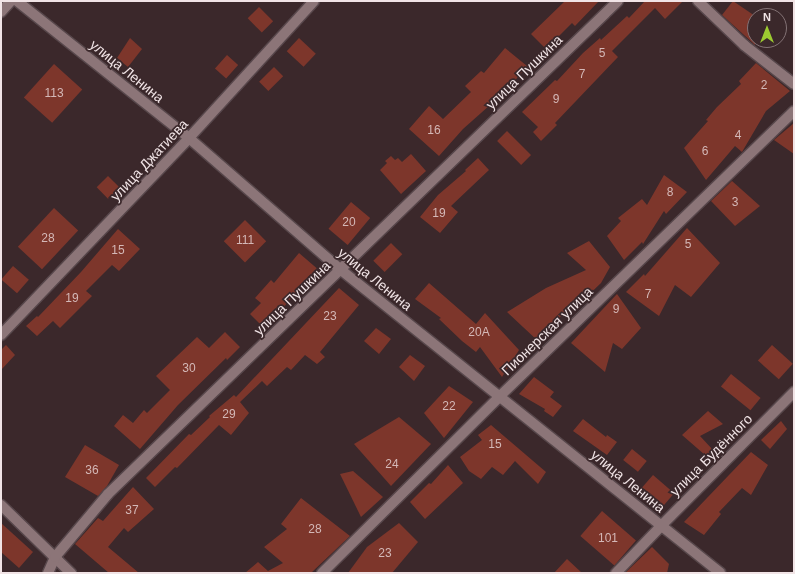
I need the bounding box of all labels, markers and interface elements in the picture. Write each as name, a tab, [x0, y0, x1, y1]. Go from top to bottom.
north arrow	[747, 8, 787, 48]
text: N	[763, 11, 771, 23]
street label: улица Пушкина	[482, 31, 566, 113]
street label: улица Ленина	[87, 36, 167, 106]
house number: 5	[599, 47, 605, 61]
house number: 7	[579, 68, 585, 82]
house number: 2	[761, 79, 767, 93]
house number: 113	[44, 87, 64, 101]
house number: 9	[553, 93, 559, 107]
street label: улица Джатиева	[107, 116, 191, 204]
house number: 16	[427, 124, 441, 138]
house number: 4	[735, 129, 741, 143]
house number: 6	[702, 145, 708, 159]
house number: 8	[667, 186, 673, 200]
house number: 3	[732, 196, 738, 210]
house number: 19	[432, 207, 446, 221]
house number: 20	[342, 216, 356, 230]
house number: 28	[41, 232, 55, 246]
house number: 111	[236, 234, 254, 248]
house number: 5	[685, 238, 691, 252]
house number: 15	[111, 244, 125, 258]
street label: улица Ленина	[335, 244, 415, 314]
street label: улица Пушкина	[250, 257, 334, 339]
street label: Пионерская улица	[498, 283, 596, 379]
house number: 7	[645, 288, 651, 302]
house number: 19	[65, 292, 79, 306]
house number: 9	[613, 303, 619, 317]
house number: 23	[323, 310, 337, 324]
house number: 20А	[468, 326, 490, 340]
house number: 30	[182, 362, 196, 376]
house number: 22	[442, 400, 456, 414]
house number: 29	[222, 408, 236, 422]
street label: улица Будённого	[666, 410, 756, 500]
house number: 15	[488, 438, 502, 452]
street label: улица Ленина	[588, 446, 668, 516]
house number: 24	[385, 458, 399, 472]
house number: 36	[85, 464, 99, 478]
house number: 37	[125, 504, 139, 518]
house number: 28	[308, 523, 322, 537]
house number: 101	[598, 532, 618, 546]
house number: 23	[378, 547, 392, 561]

